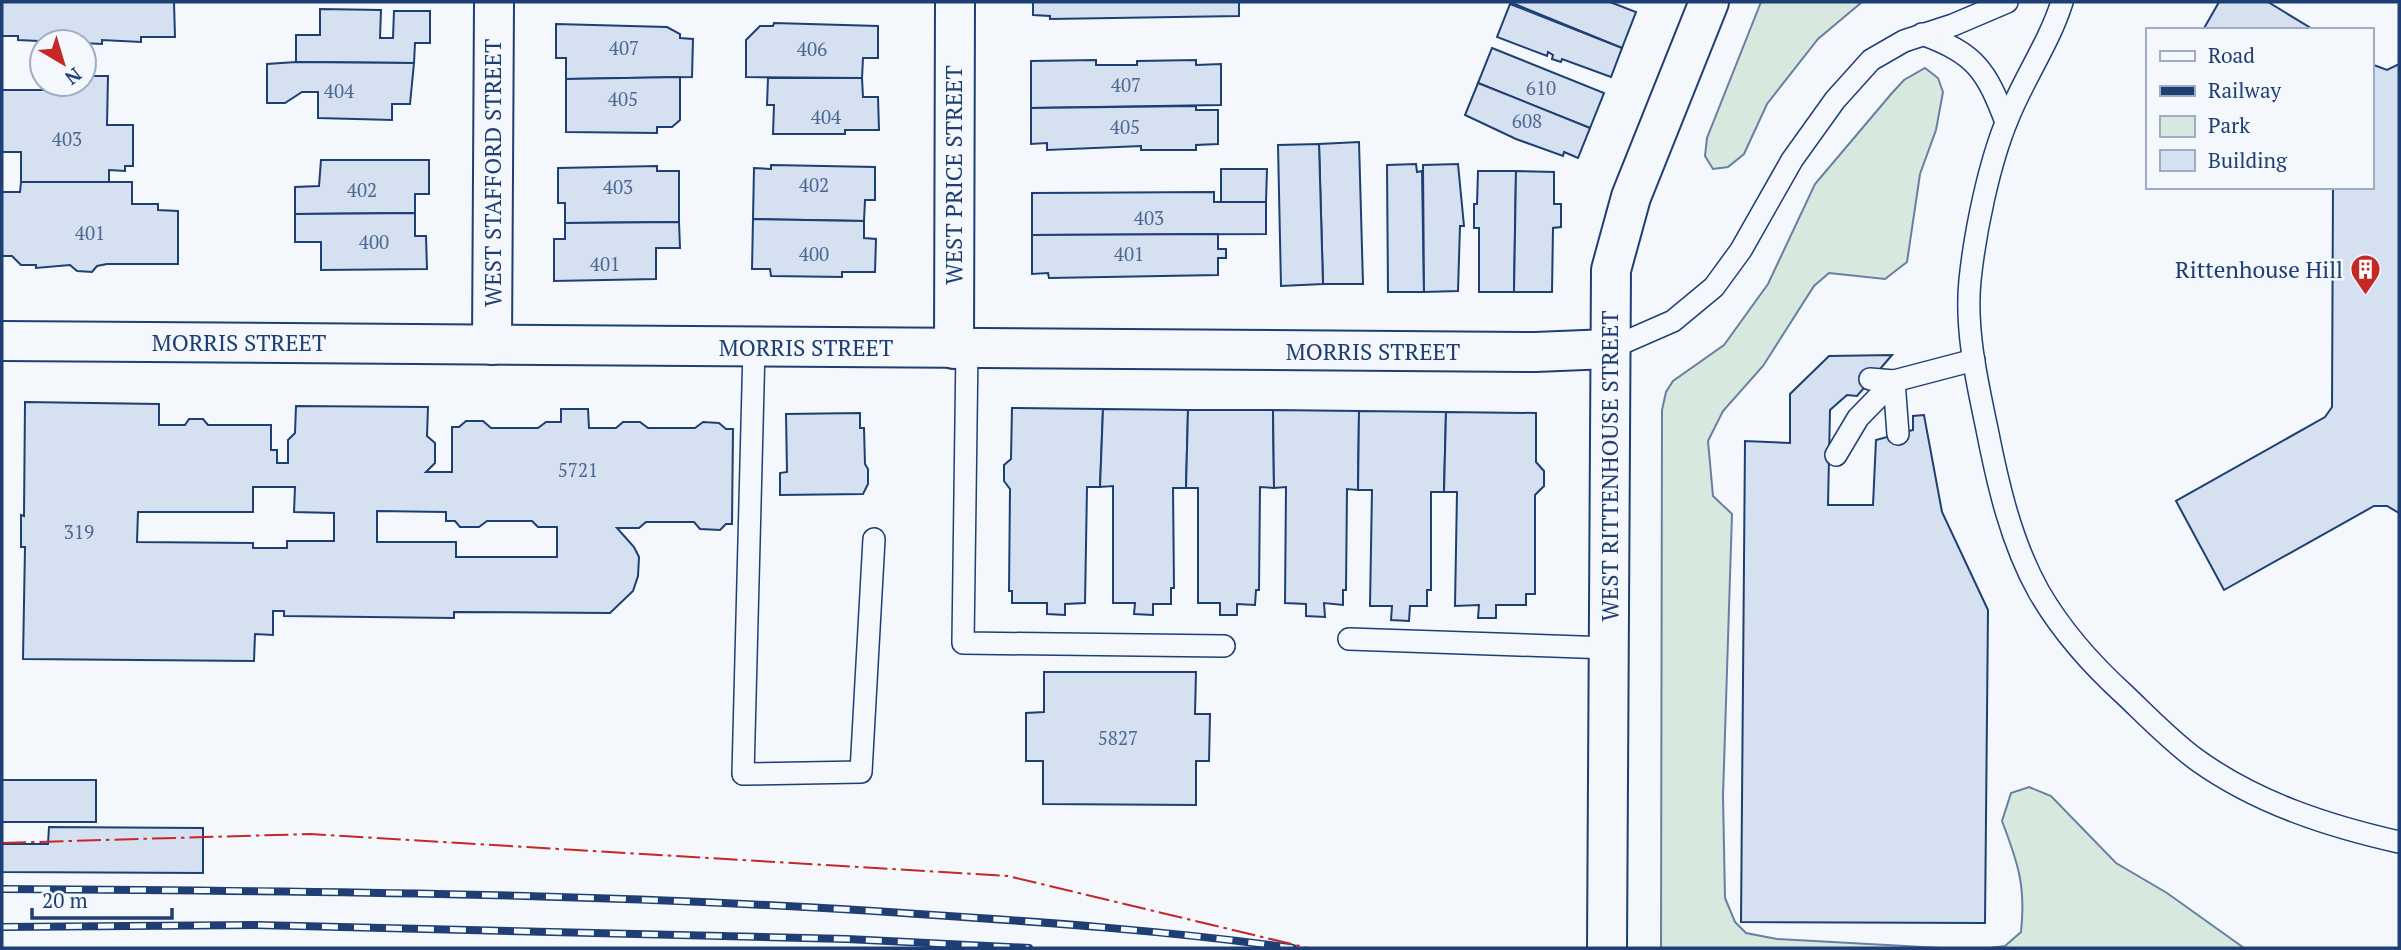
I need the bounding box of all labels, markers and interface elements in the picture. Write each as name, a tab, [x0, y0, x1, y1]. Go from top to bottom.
north arrow	[28, 28, 98, 98]
legend	[2146, 28, 2373, 189]
house number: 407	[609, 35, 639, 60]
house number: 406	[797, 36, 827, 61]
street label: WEST STAFFORD STREET	[477, 39, 508, 307]
text: Road	[2208, 41, 2255, 69]
text: N	[60, 63, 87, 91]
street label: WEST PRICE STREET	[938, 65, 969, 285]
house number: 407	[1111, 72, 1141, 97]
house number: 610	[1526, 75, 1556, 100]
text: Railway	[2208, 76, 2282, 104]
house number: 404	[324, 78, 355, 103]
house number: 405	[608, 86, 638, 111]
house number: 404	[811, 104, 842, 129]
house number: 608	[1512, 108, 1542, 133]
text: Park	[2208, 111, 2250, 139]
house number: 405	[1110, 114, 1140, 139]
house number: 403	[52, 126, 82, 151]
text: Building	[2208, 146, 2288, 174]
house number: 402	[799, 172, 829, 197]
house number: 403	[603, 174, 633, 199]
house number: 402	[347, 177, 377, 202]
house number: 403	[1134, 205, 1164, 230]
house number: 401	[75, 220, 105, 245]
house number: 400	[359, 229, 389, 254]
house number: 400	[799, 241, 829, 266]
house number: 401	[1114, 241, 1144, 266]
house number: 401	[590, 251, 620, 276]
building icon: Rittenhouse Hill	[2349, 253, 2383, 297]
place label: Rittenhouse Hill	[2175, 254, 2343, 285]
street label: WEST RITTENHOUSE STREET	[1594, 310, 1625, 622]
street label: MORRIS STREET	[152, 327, 326, 358]
street label: MORRIS STREET	[719, 332, 893, 363]
street label: MORRIS STREET	[1286, 336, 1460, 367]
house number: 5721	[558, 457, 598, 482]
house number: 319	[64, 519, 94, 544]
house number: 5827	[1098, 725, 1138, 750]
scale bar	[32, 876, 172, 920]
text: 20 m	[42, 886, 88, 914]

